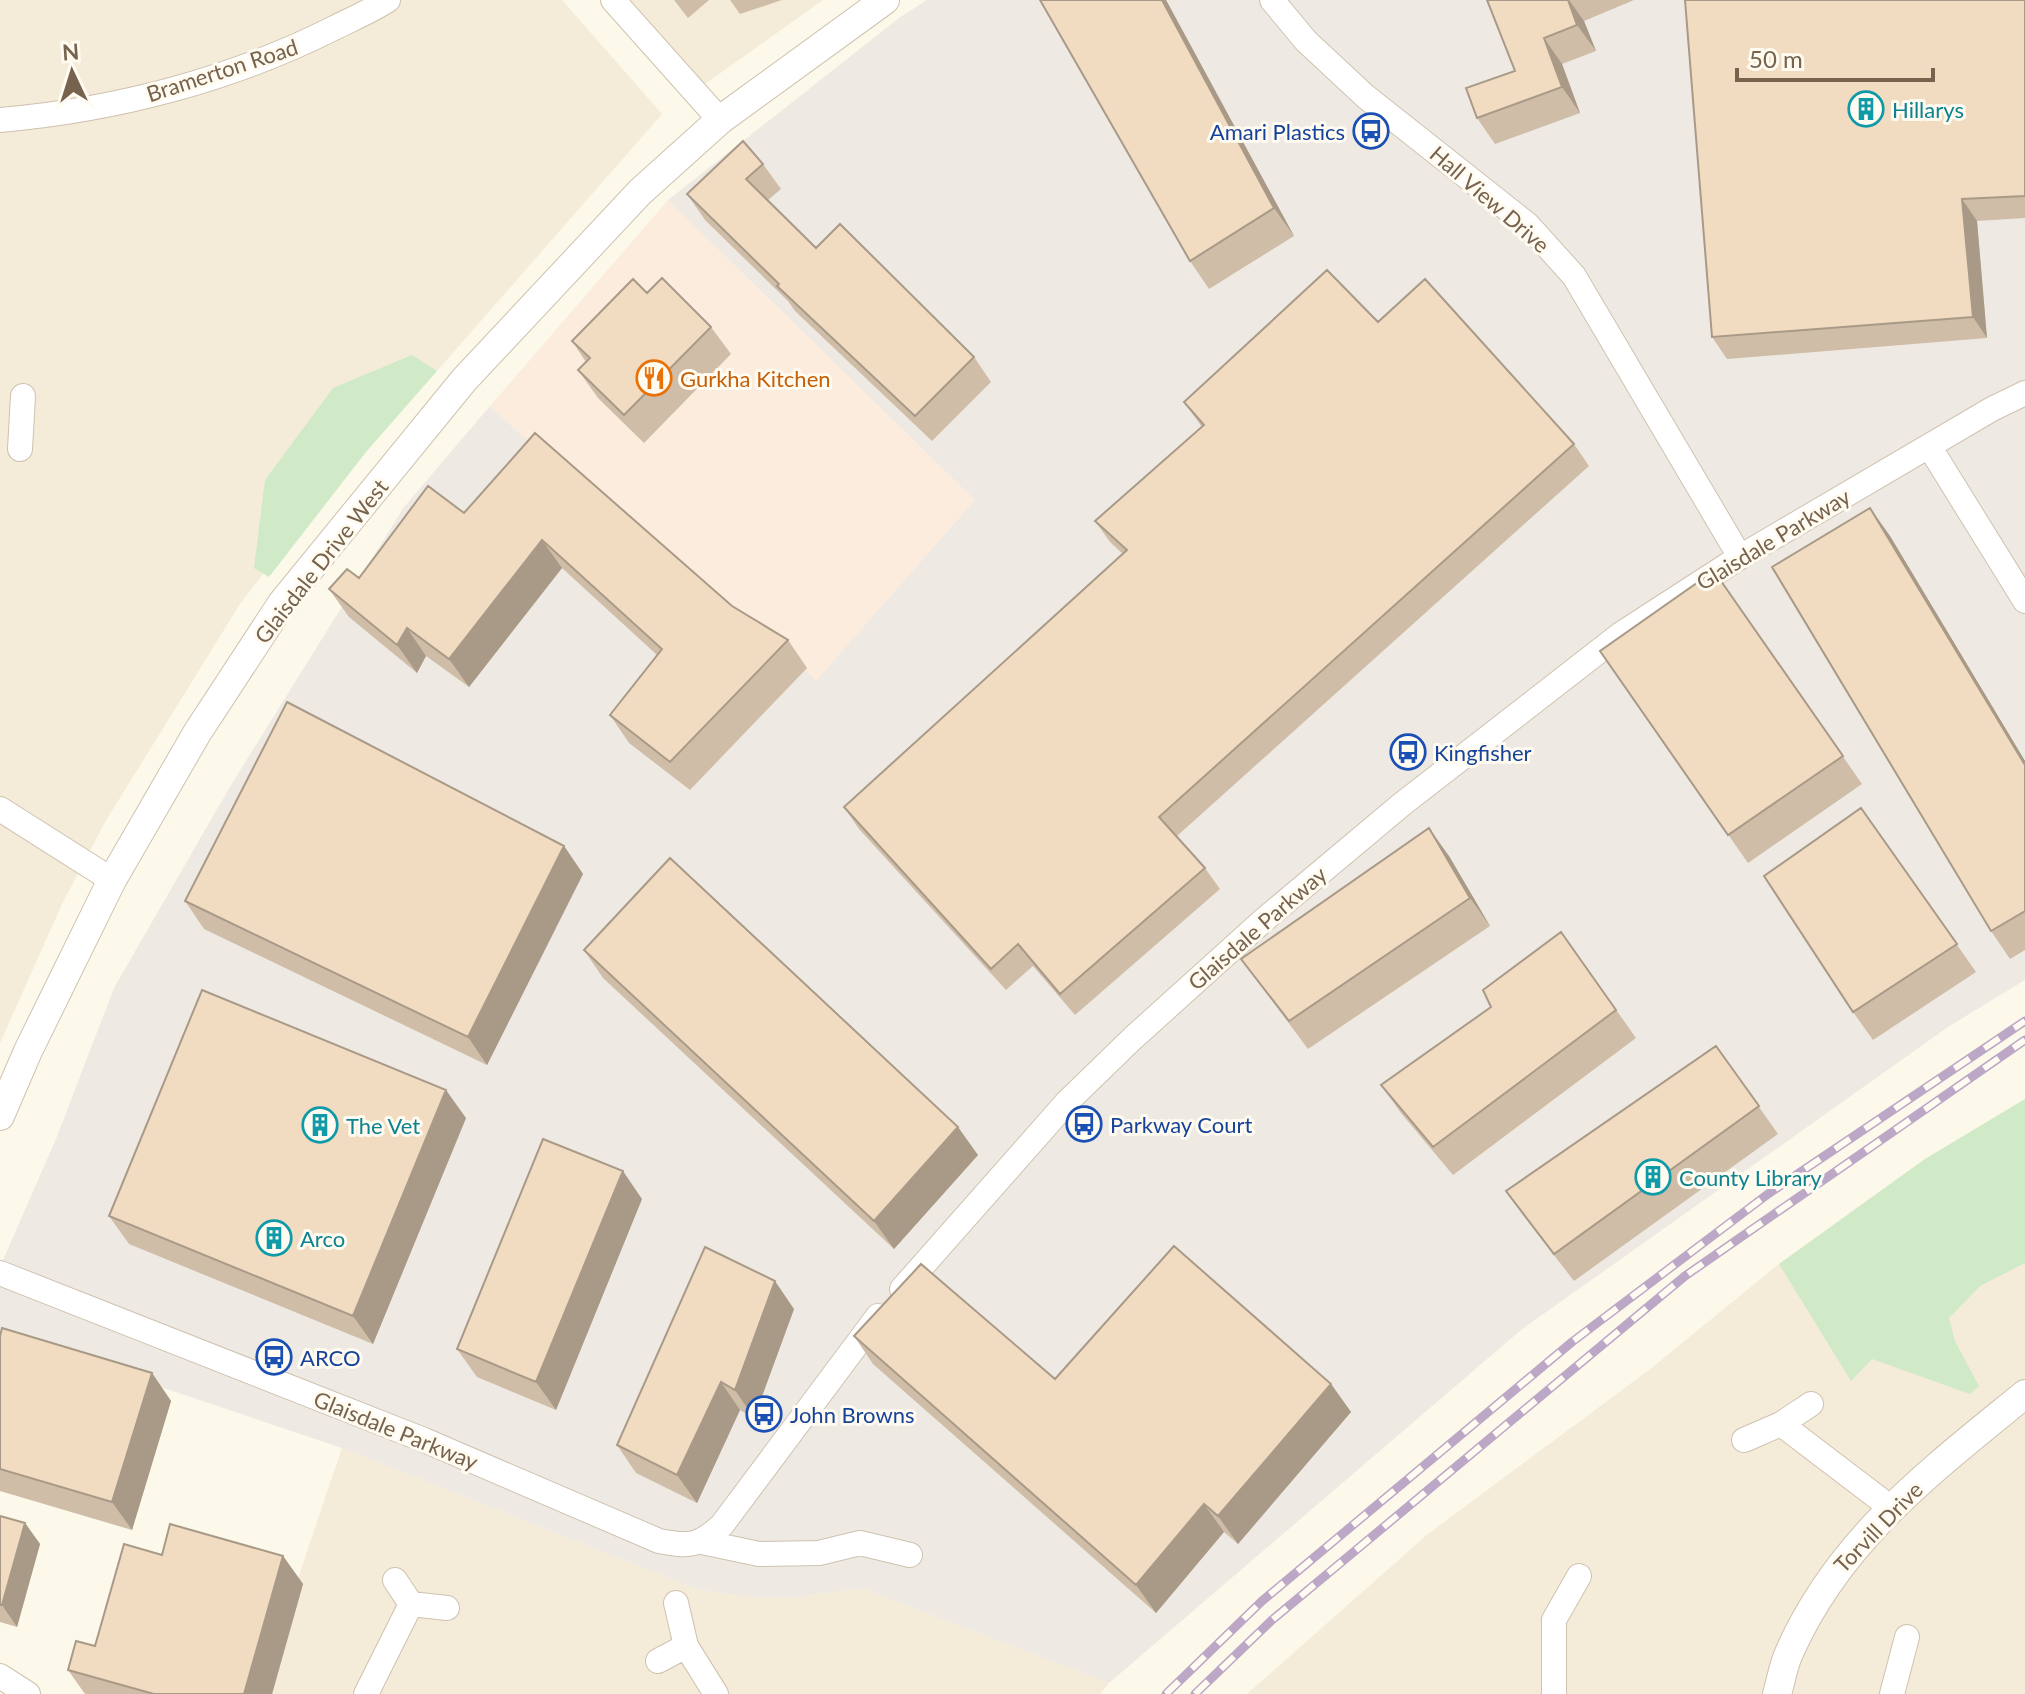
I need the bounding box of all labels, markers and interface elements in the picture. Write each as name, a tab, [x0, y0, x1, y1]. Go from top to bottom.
north arrow	[32, 32, 112, 112]
scale bar	[1737, 32, 1933, 82]
street label: Bramerton Road	[143, 33, 301, 107]
text: N	[61, 37, 80, 66]
text: 50 m	[1749, 44, 1803, 73]
building icon: Hillarys	[1847, 90, 1885, 128]
place label: Hillarys	[1892, 96, 1964, 123]
bus stop icon: Amari Plastics	[1352, 112, 1390, 150]
place label: Amari Plastics	[1210, 118, 1345, 145]
street label: Hall View Drive	[1425, 140, 1555, 258]
restaurant icon: Gurkha Kitchen	[635, 359, 673, 397]
place label: Gurkha Kitchen	[680, 365, 831, 392]
street label: Glaisdale Drive West	[249, 473, 394, 648]
street label: Glaisdale Parkway	[1691, 482, 1855, 596]
bus stop icon: Kingfisher	[1389, 733, 1427, 771]
place label: Kingfisher	[1434, 739, 1532, 766]
street label: Glaisdale Parkway	[1182, 860, 1332, 996]
bus stop icon: Parkway Court	[1065, 1105, 1103, 1143]
building icon: The Vet	[301, 1106, 339, 1144]
place label: Parkway Court	[1110, 1111, 1252, 1138]
place label: The Vet	[346, 1112, 420, 1139]
building icon: County Library	[1634, 1158, 1672, 1196]
place label: County Library	[1679, 1164, 1822, 1191]
building icon: Arco	[255, 1219, 293, 1257]
place label: Arco	[300, 1225, 345, 1252]
bus stop icon: ARCO	[255, 1338, 293, 1376]
place label: ARCO	[300, 1344, 361, 1371]
street label: Glaisdale Parkway	[310, 1385, 483, 1475]
bus stop icon: John Browns	[745, 1395, 783, 1433]
place label: John Browns	[790, 1401, 915, 1428]
street label: Torvill Drive	[1828, 1476, 1928, 1578]

